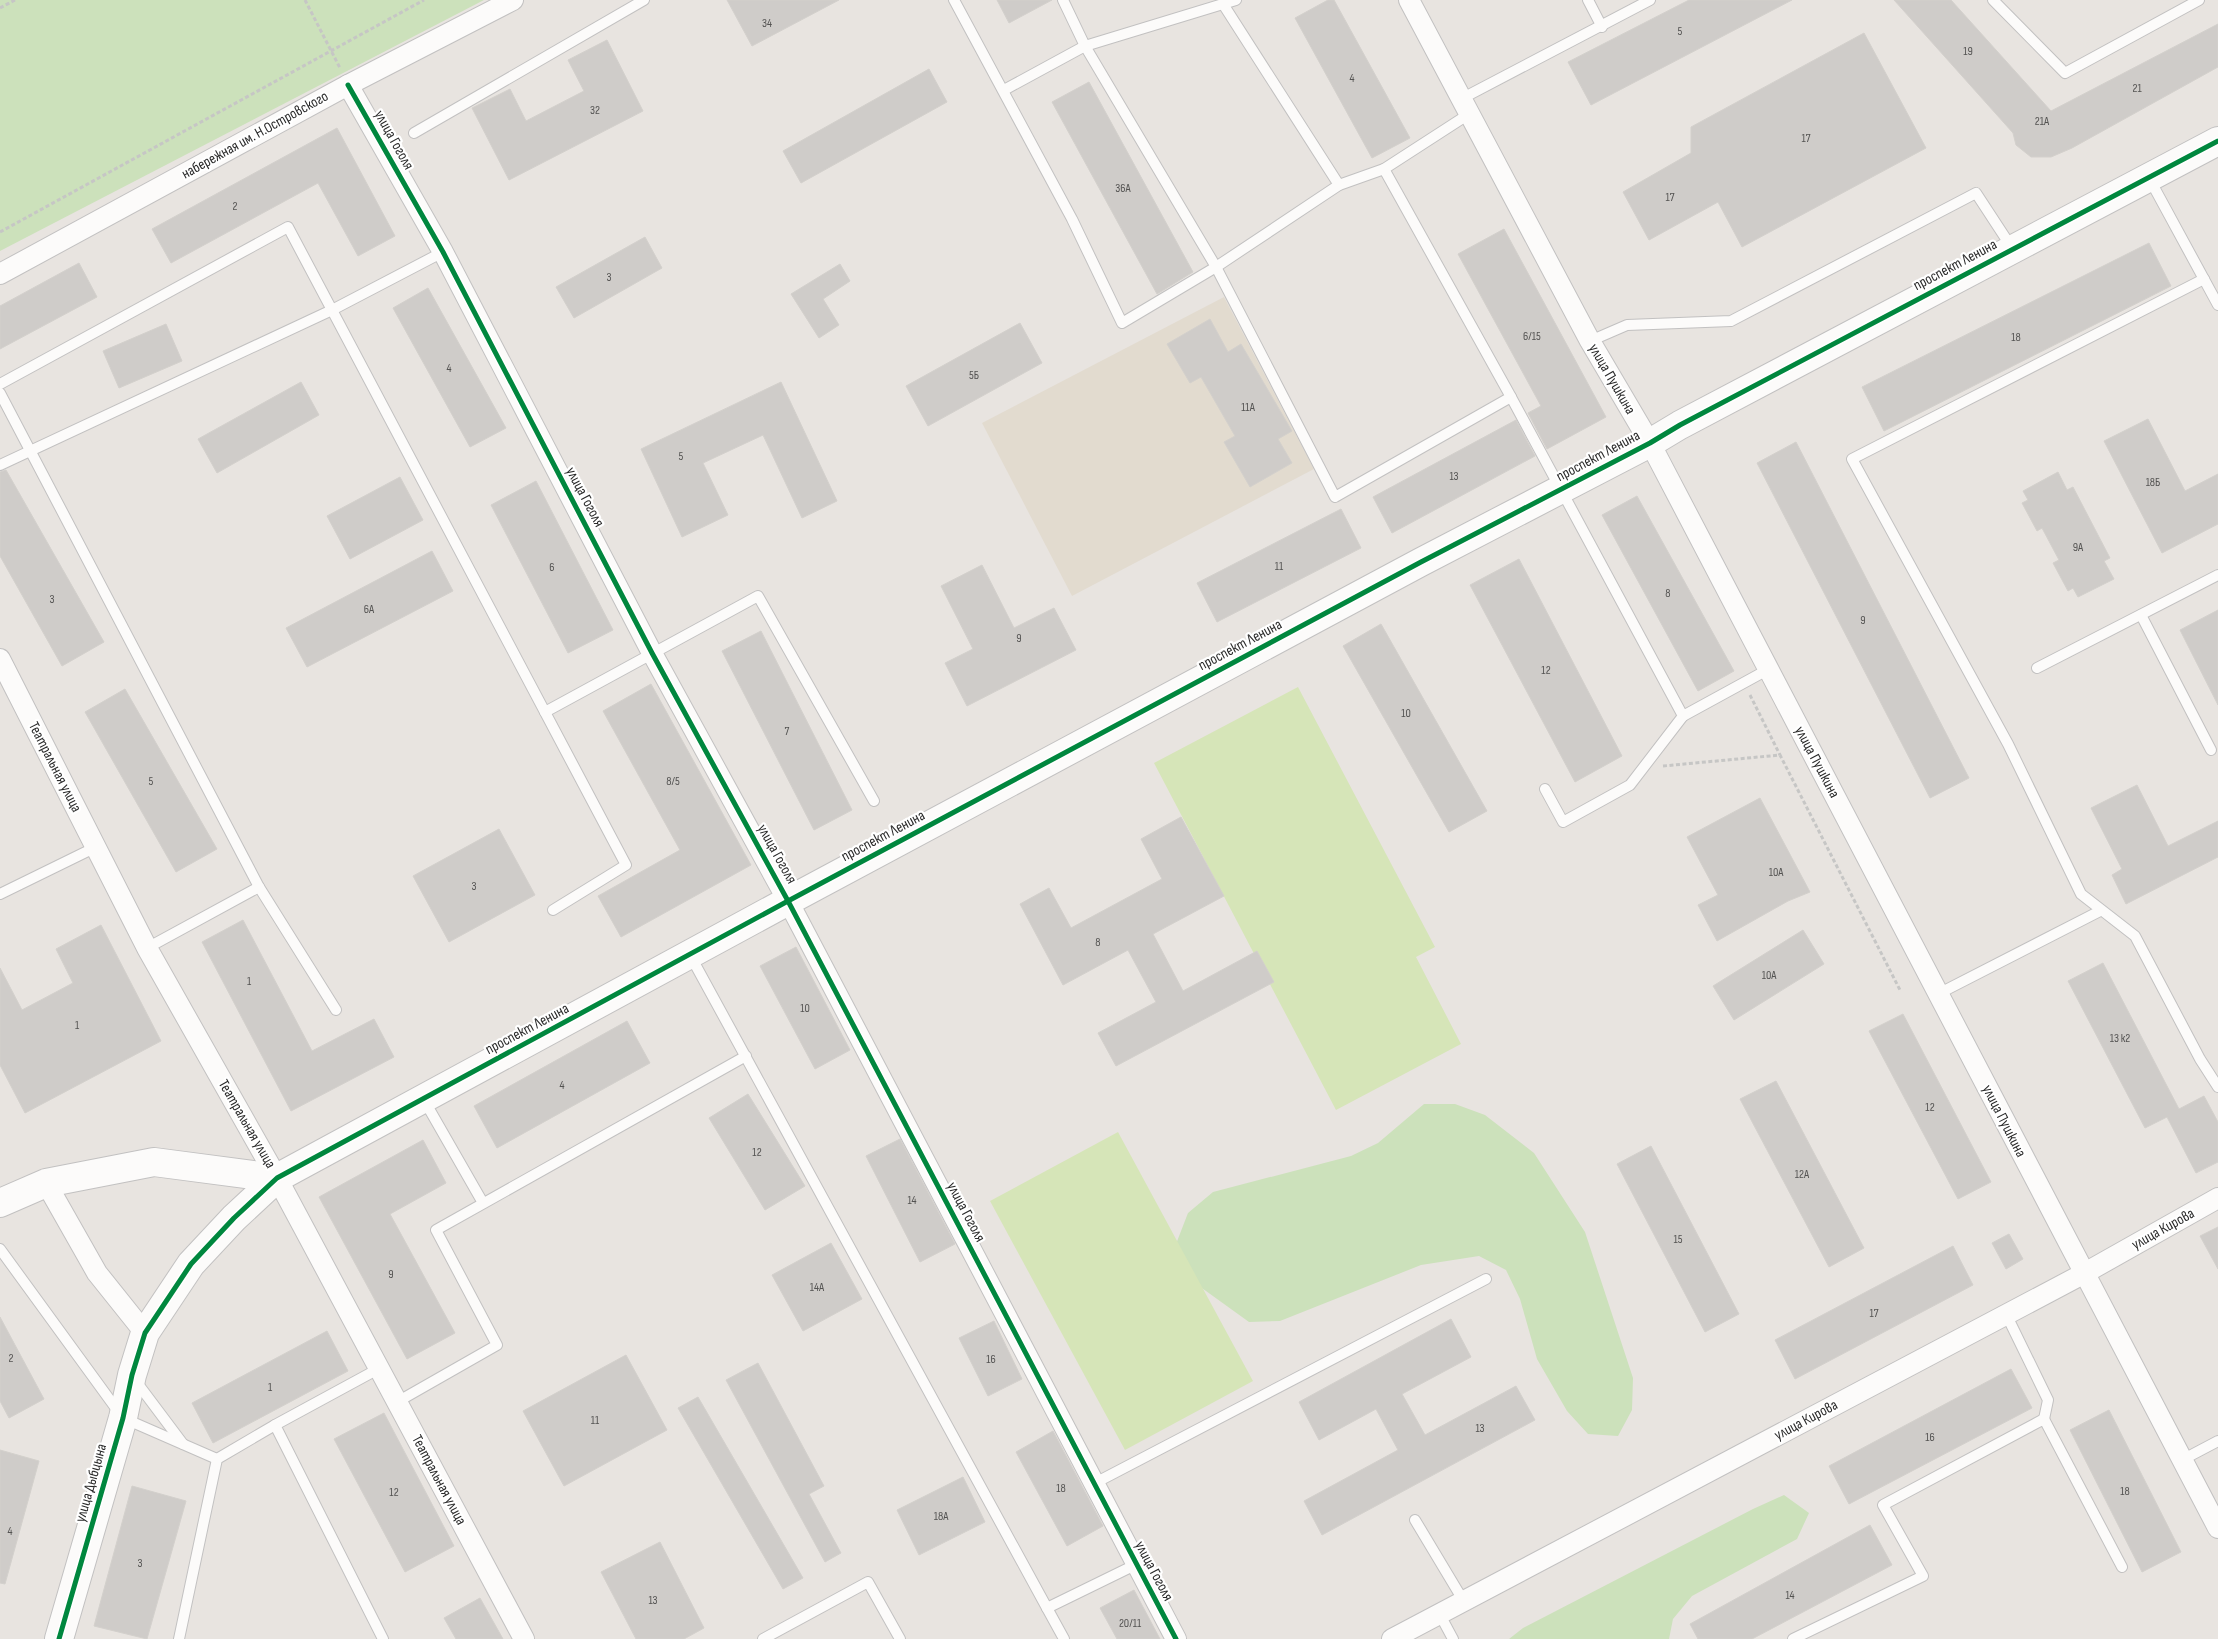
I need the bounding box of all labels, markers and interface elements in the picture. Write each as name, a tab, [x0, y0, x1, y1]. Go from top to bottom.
house number: 34	[762, 16, 772, 31]
house number: 5	[1678, 24, 1683, 39]
house number: 19	[1963, 44, 1973, 59]
house number: 4	[1349, 71, 1355, 86]
house number: 21	[2132, 81, 2142, 96]
street label: набережная им. Н.Островского	[178, 87, 332, 183]
house number: 32	[590, 103, 600, 118]
street label: улица Гоголя	[370, 107, 418, 173]
house number: 21А	[2035, 114, 2050, 129]
house number: 17	[1802, 131, 1811, 146]
house number: 36А	[1115, 181, 1132, 196]
house number: 17	[1666, 190, 1675, 205]
house number: 2	[233, 199, 238, 214]
street label: проспект Ленина	[1910, 235, 2000, 295]
house number: 3	[606, 270, 612, 285]
house number: 6/15	[1523, 329, 1541, 344]
house number: 18	[2011, 330, 2021, 345]
street label: улица Пушкина	[1584, 340, 1640, 418]
house number: 4	[446, 361, 452, 376]
house number: 5Б	[969, 368, 979, 383]
house number: 11А	[1241, 400, 1256, 415]
street label: проспект Ленина	[1553, 426, 1643, 486]
house number: 5	[679, 449, 684, 464]
street label: улица Гоголя	[561, 464, 609, 530]
house number: 13	[1449, 469, 1459, 484]
house number: 18Б	[2146, 475, 2160, 490]
house number: 9А	[2073, 540, 2084, 555]
house number: 11	[1275, 559, 1284, 574]
house number: 6	[549, 560, 555, 575]
house number: 8	[1665, 586, 1671, 601]
house number: 3	[49, 592, 55, 607]
house number: 6А	[364, 602, 375, 617]
house number: 9	[1860, 613, 1866, 628]
street label: проспект Ленина	[1195, 615, 1285, 675]
house number: 9	[1016, 631, 1022, 646]
house number: 12	[1541, 663, 1551, 678]
house number: 10	[1401, 706, 1411, 721]
street label: Театральная улица	[24, 719, 86, 816]
street label: улица Пушкина	[1790, 723, 1844, 801]
house number: 7	[785, 724, 790, 739]
house number: 5	[149, 774, 154, 789]
house number: 8/5	[666, 774, 680, 789]
street label: проспект Ленина	[838, 806, 928, 866]
street label: улица Гоголя	[753, 821, 801, 887]
house number: 10А	[1769, 865, 1784, 880]
house number: 3	[471, 879, 477, 894]
house number: 8	[1095, 935, 1101, 950]
house number: 10А	[1762, 968, 1777, 983]
house number: 1	[247, 974, 252, 989]
street label: проспект Ленина	[482, 999, 572, 1059]
house number: 10	[800, 1001, 810, 1016]
house number: 1	[75, 1018, 80, 1033]
house number: 13 к2	[2110, 1031, 2130, 1046]
street label: Театральная улица	[214, 1076, 280, 1172]
house number: 4	[559, 1078, 565, 1093]
street label: улица Пушкина	[1978, 1082, 2030, 1160]
house number: 12	[1925, 1100, 1935, 1115]
house number: 12	[752, 1145, 762, 1160]
house number: 12А	[1795, 1167, 1810, 1182]
street label: улица Гоголя	[942, 1179, 990, 1245]
house number: 14	[907, 1193, 917, 1208]
street label: улица Кирова	[2128, 1204, 2198, 1254]
house number: 15	[1673, 1232, 1683, 1247]
house number: 9	[388, 1267, 394, 1282]
house number: 14А	[810, 1280, 825, 1295]
house number: 17	[1870, 1306, 1879, 1321]
house number: 2	[9, 1351, 14, 1366]
house number: 16	[986, 1352, 996, 1367]
house number: 1	[268, 1380, 273, 1395]
street label: улица Кирова	[1771, 1395, 1841, 1445]
house number: 11	[591, 1413, 600, 1428]
house number: 13	[1475, 1421, 1485, 1436]
house number: 16	[1925, 1430, 1935, 1445]
street label: Театральная улица	[407, 1432, 471, 1528]
street label: улица Дыбцына	[71, 1441, 111, 1524]
house number: 18	[1056, 1481, 1066, 1496]
house number: 18	[2120, 1484, 2130, 1499]
house number: 12	[389, 1485, 399, 1500]
house number: 18А	[934, 1509, 949, 1524]
house number: 4	[7, 1524, 13, 1539]
street label: улица Гоголя	[1130, 1538, 1178, 1604]
house number: 3	[137, 1556, 143, 1571]
house number: 14	[1785, 1588, 1795, 1603]
house number: 13	[648, 1593, 658, 1608]
house number: 20/11	[1119, 1616, 1142, 1631]

